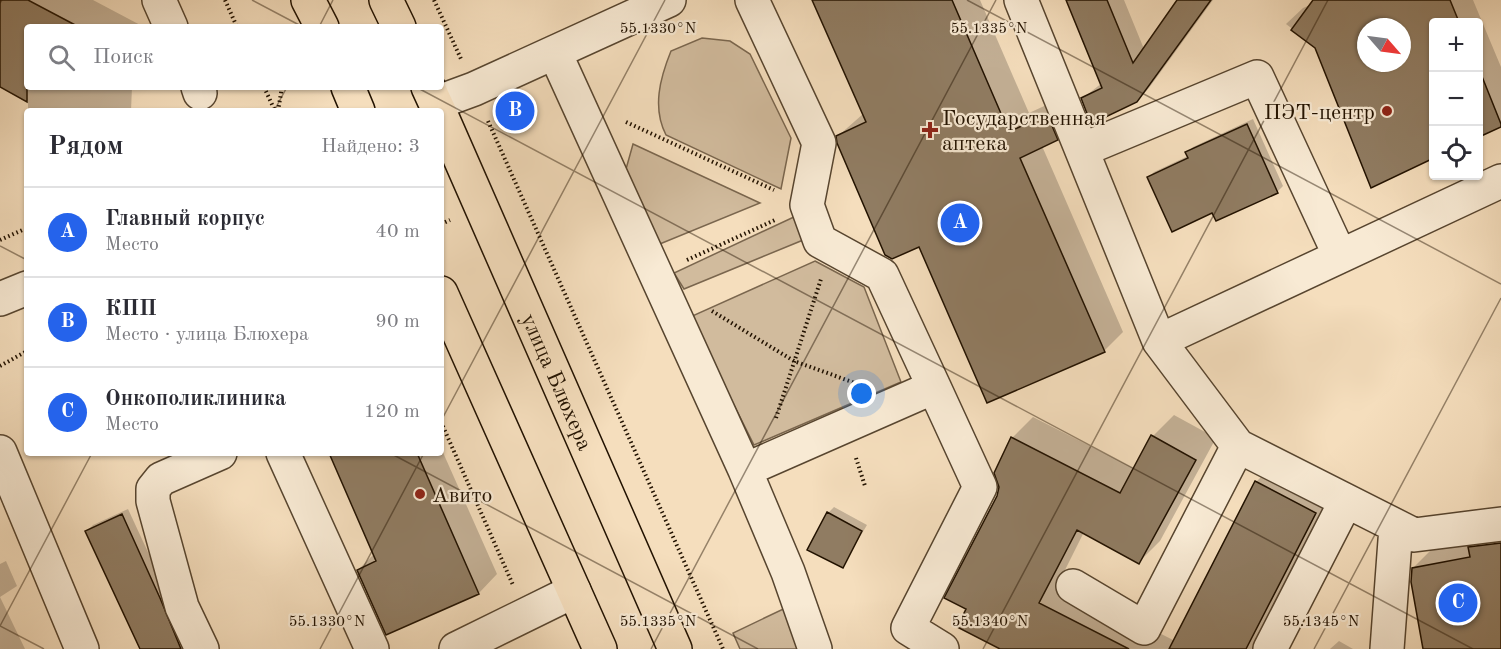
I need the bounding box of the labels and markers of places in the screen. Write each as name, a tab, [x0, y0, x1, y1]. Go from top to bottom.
pin: B	[496, 88, 534, 134]
place label: ПЭТ-центр	[1264, 102, 1375, 124]
marker: ПЭТ-центр	[1380, 104, 1394, 118]
place label: Государственная аптека	[942, 108, 1106, 155]
marker: Государственная аптека	[923, 123, 937, 137]
pin: A	[940, 200, 980, 246]
place label: Авито	[432, 485, 493, 507]
marker: Авито	[413, 487, 427, 501]
pin: C	[1438, 580, 1478, 626]

